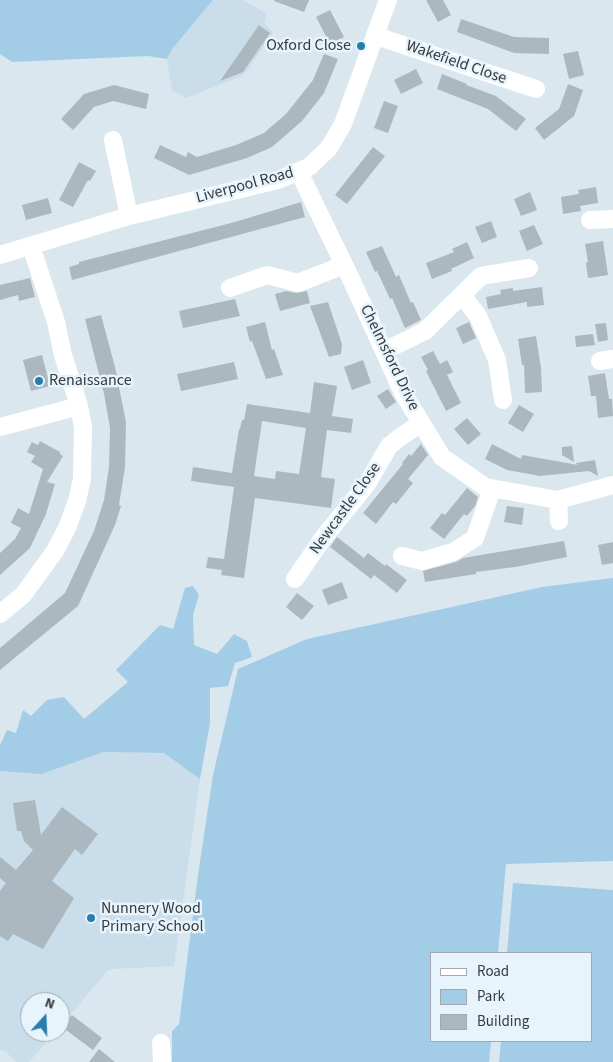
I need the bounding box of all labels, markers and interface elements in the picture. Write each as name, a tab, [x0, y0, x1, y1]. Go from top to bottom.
place label: Oxford Close	[266, 36, 351, 56]
street label: Wakefield Close	[403, 37, 509, 89]
marker: Oxford Close	[355, 40, 367, 52]
street label: Liverpool Road	[194, 164, 296, 208]
street label: Chelmsford Drive	[355, 302, 423, 414]
place label: Renaissance	[49, 371, 132, 391]
marker: Renaissance	[33, 375, 45, 387]
street label: Newcastle Close	[306, 459, 386, 559]
place label: Nunnery Wood Primary School	[101, 899, 203, 937]
marker: Nunnery Wood Primary School	[85, 912, 97, 924]
legend	[430, 952, 593, 1042]
text: Road	[477, 961, 509, 982]
text: Park	[477, 986, 505, 1007]
north arrow	[20, 992, 70, 1042]
text: N	[42, 993, 58, 1015]
text: Building	[477, 1011, 529, 1032]

